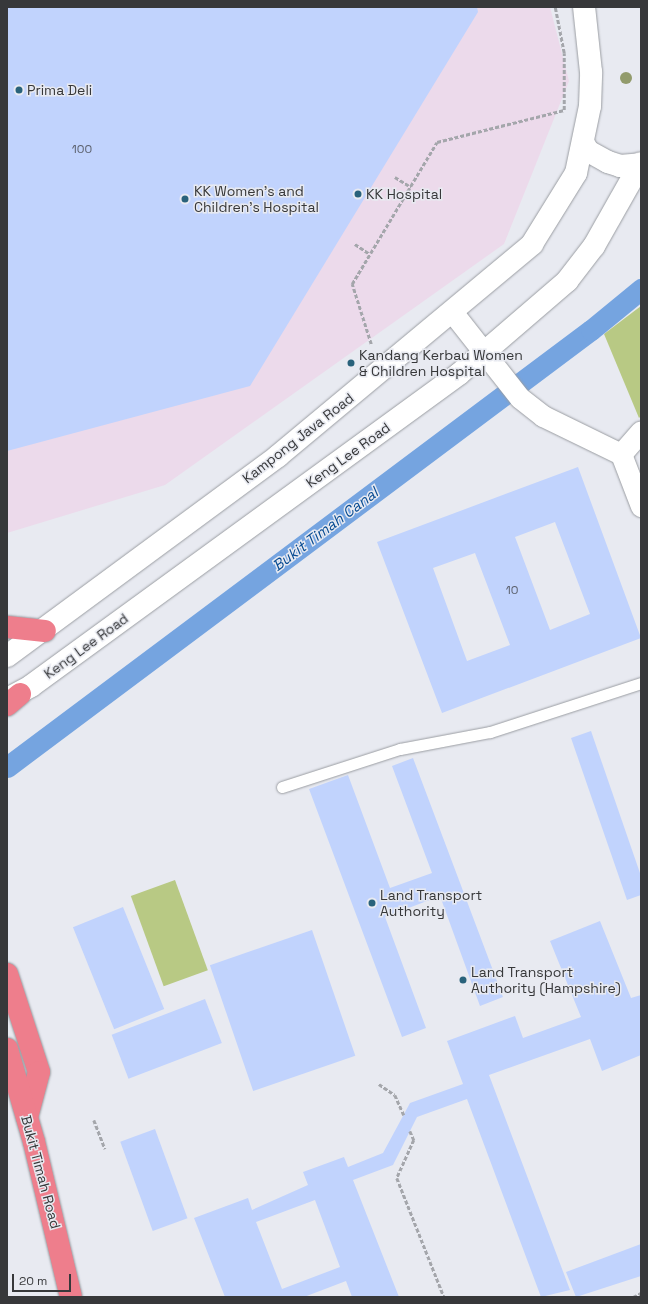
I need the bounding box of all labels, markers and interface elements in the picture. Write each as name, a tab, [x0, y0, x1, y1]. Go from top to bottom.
place label: Prima Deli	[27, 82, 92, 98]
marker: Prima Deli	[14, 85, 24, 95]
house number: 100	[72, 143, 92, 157]
place label: KK Women's and Children's Hospital	[194, 183, 319, 216]
place label: KK Hospital	[366, 186, 442, 202]
marker: KK Hospital	[353, 189, 363, 199]
marker: KK Women's and Children's Hospital	[179, 193, 191, 205]
place label: Kandang Kerbau Women & Children Hospital	[359, 347, 523, 380]
marker: Kandang Kerbau Women & Children Hospital	[346, 358, 356, 368]
street label: Kampong Java Road	[239, 389, 357, 487]
street label: Keng Lee Road	[303, 419, 393, 491]
water label: Bukit Timah Canal	[268, 483, 382, 575]
house number: 10	[506, 584, 518, 598]
street label: Keng Lee Road	[41, 610, 131, 682]
place label: Land Transport Authority	[380, 887, 482, 920]
marker: Land Transport Authority	[367, 898, 377, 908]
place label: Land Transport Authority (Hampshire)	[471, 964, 621, 996]
marker: Land Transport Authority (Hampshire)	[458, 975, 468, 985]
street label: Bukit Timah Road	[18, 1113, 64, 1231]
scale bar	[14, 1266, 73, 1292]
text: 20 m	[19, 1273, 47, 1289]

